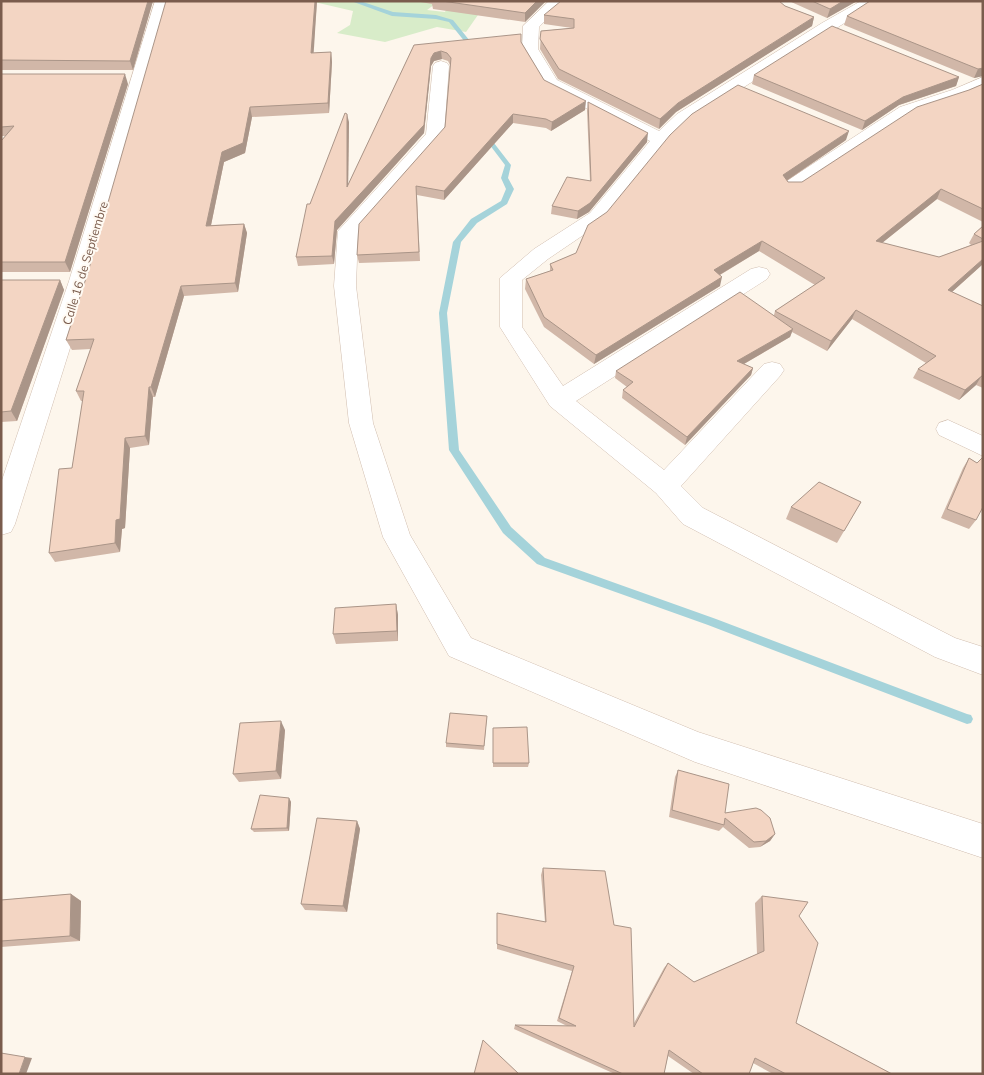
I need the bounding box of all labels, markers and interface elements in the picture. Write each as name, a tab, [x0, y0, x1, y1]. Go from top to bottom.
street label: Calle 16 de Septiembre	[59, 199, 111, 327]

